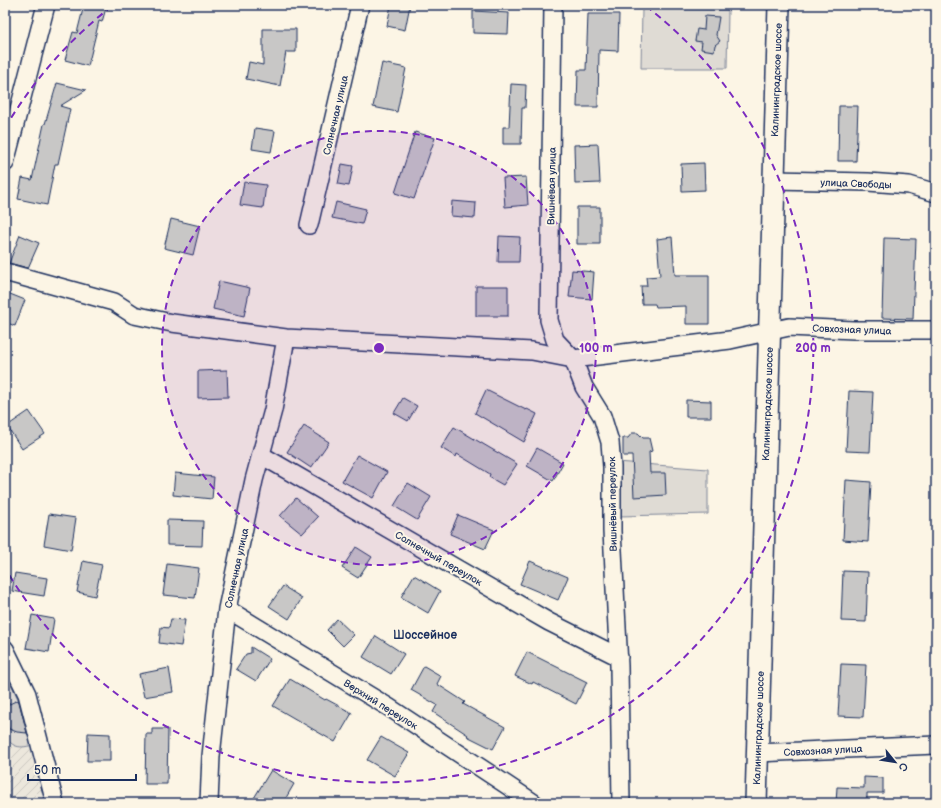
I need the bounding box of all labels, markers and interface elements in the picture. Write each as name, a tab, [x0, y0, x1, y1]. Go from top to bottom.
street label: Калининградское шоссе	[769, 22, 785, 137]
street label: Солнечная улица	[321, 74, 351, 156]
street label: Вишнёвая улица	[545, 147, 559, 225]
street label: улица Свободы	[820, 177, 892, 191]
street label: Совхозная улица	[812, 323, 892, 337]
centre of rings	[372, 341, 386, 355]
text: 100 m	[579, 341, 613, 356]
text: 200 m	[795, 341, 831, 356]
street label: Калининградское шоссе	[760, 346, 776, 461]
street label: Вишнёвый переулок	[606, 456, 620, 552]
street label: Солнечная улица	[223, 527, 251, 609]
street label: Солнечный переулок	[393, 529, 485, 589]
district label: Шоссейное	[393, 628, 457, 643]
street label: Калининградское шоссе	[751, 670, 767, 785]
street label: Верхний переулок	[341, 677, 420, 733]
north arrow	[875, 742, 915, 782]
street label: Совхозная улица	[783, 743, 863, 759]
scale bar	[28, 756, 136, 782]
text: С	[896, 760, 911, 774]
text: 50 m	[34, 763, 61, 778]

